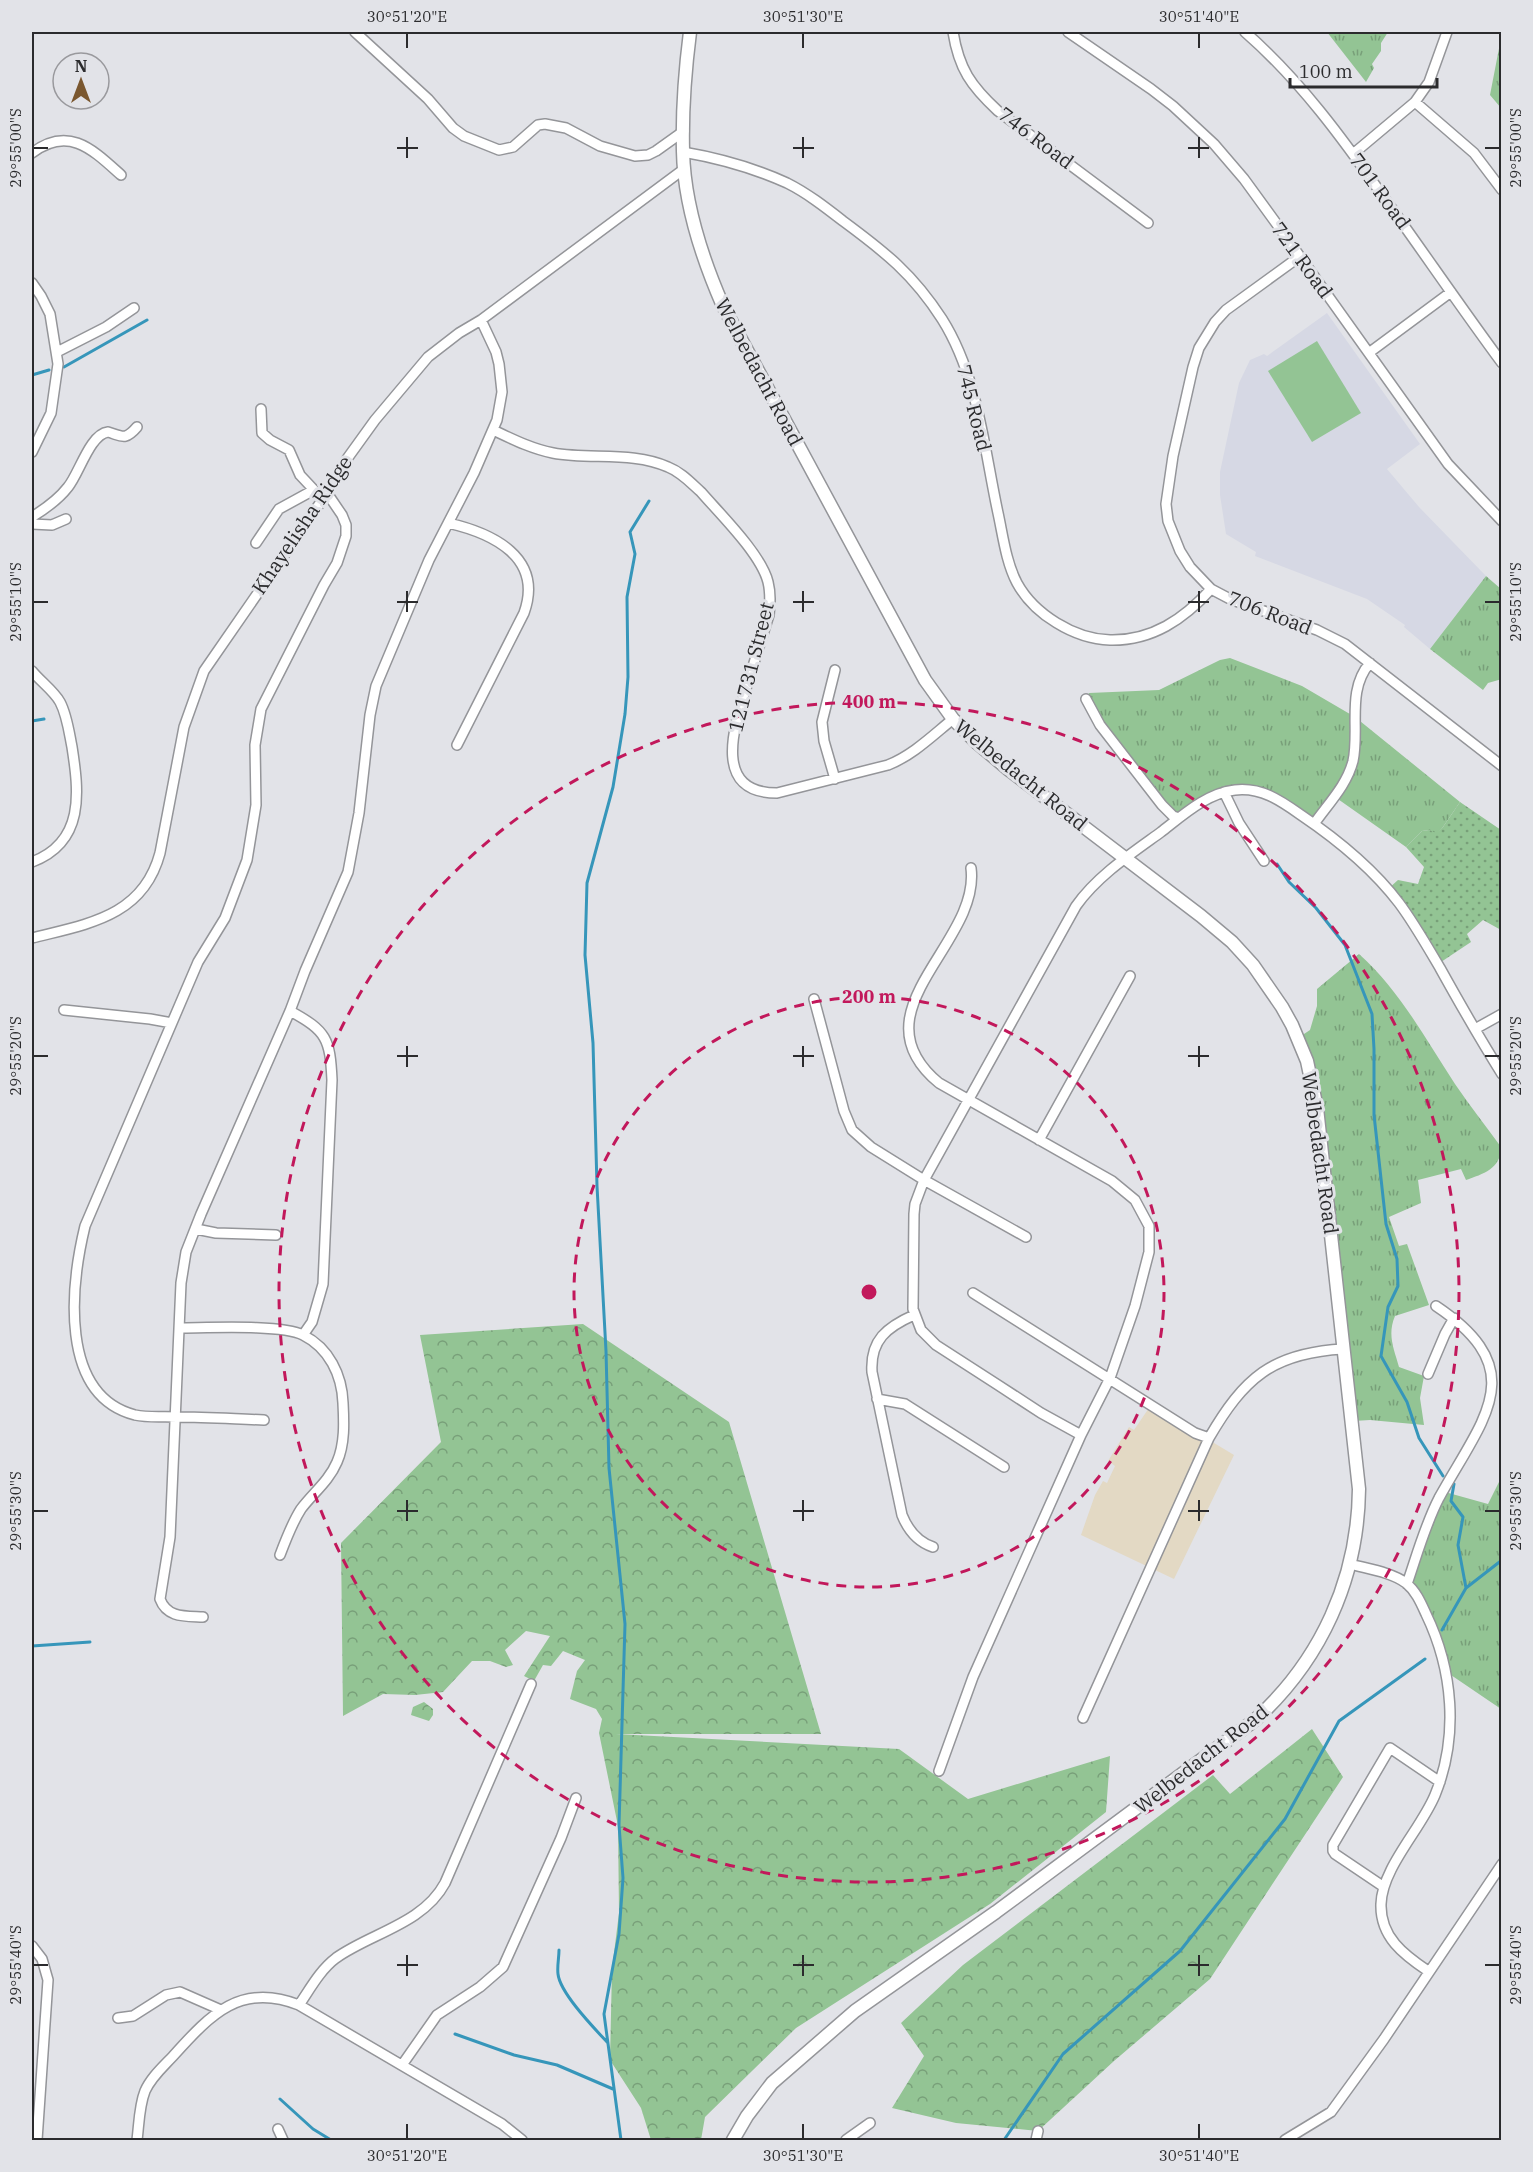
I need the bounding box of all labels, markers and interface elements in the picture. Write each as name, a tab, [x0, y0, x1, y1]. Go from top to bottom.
text: 30°51'20"E	[367, 7, 447, 26]
text: 30°51'30"E	[763, 7, 843, 26]
text: 30°51'40"E	[1159, 7, 1239, 26]
north arrow	[51, 51, 111, 111]
scale bar	[1290, 51, 1437, 89]
text: N	[75, 56, 87, 76]
text: 100 m	[1299, 60, 1353, 83]
street label: 746 Road	[993, 100, 1080, 175]
text: 29°55'00"S	[6, 108, 25, 188]
text: 29°55'00"S	[1506, 108, 1525, 188]
street label: 701 Road	[1344, 147, 1417, 234]
street label: 721 Road	[1266, 216, 1339, 303]
street label: Welbedacht Road	[709, 293, 810, 450]
street label: 745 Road	[951, 362, 998, 454]
street label: Khayelisha Ridge	[245, 450, 358, 599]
text: 29°55'10"S	[6, 562, 25, 642]
text: 29°55'10"S	[1506, 562, 1525, 642]
street label: 706 Road	[1224, 584, 1316, 641]
street label: 121731 Street	[721, 599, 780, 735]
text: 400 m	[842, 690, 897, 713]
street label: Welbedacht Road	[949, 713, 1093, 837]
text: 200 m	[842, 985, 897, 1008]
text: 29°55'20"S	[6, 1016, 25, 1096]
text: 29°55'20"S	[1506, 1016, 1525, 1096]
street label: Welbedacht Road	[1296, 1070, 1345, 1236]
centre of rings	[859, 1282, 879, 1302]
text: 29°55'30"S	[6, 1471, 25, 1551]
text: 29°55'30"S	[1506, 1471, 1525, 1551]
street label: Welbedacht Road	[1128, 1698, 1273, 1820]
text: 29°55'40"S	[6, 1925, 25, 2005]
text: 29°55'40"S	[1506, 1925, 1525, 2005]
text: 30°51'20"E	[367, 2146, 447, 2165]
text: 30°51'30"E	[763, 2146, 843, 2165]
text: 30°51'40"E	[1159, 2146, 1239, 2165]

